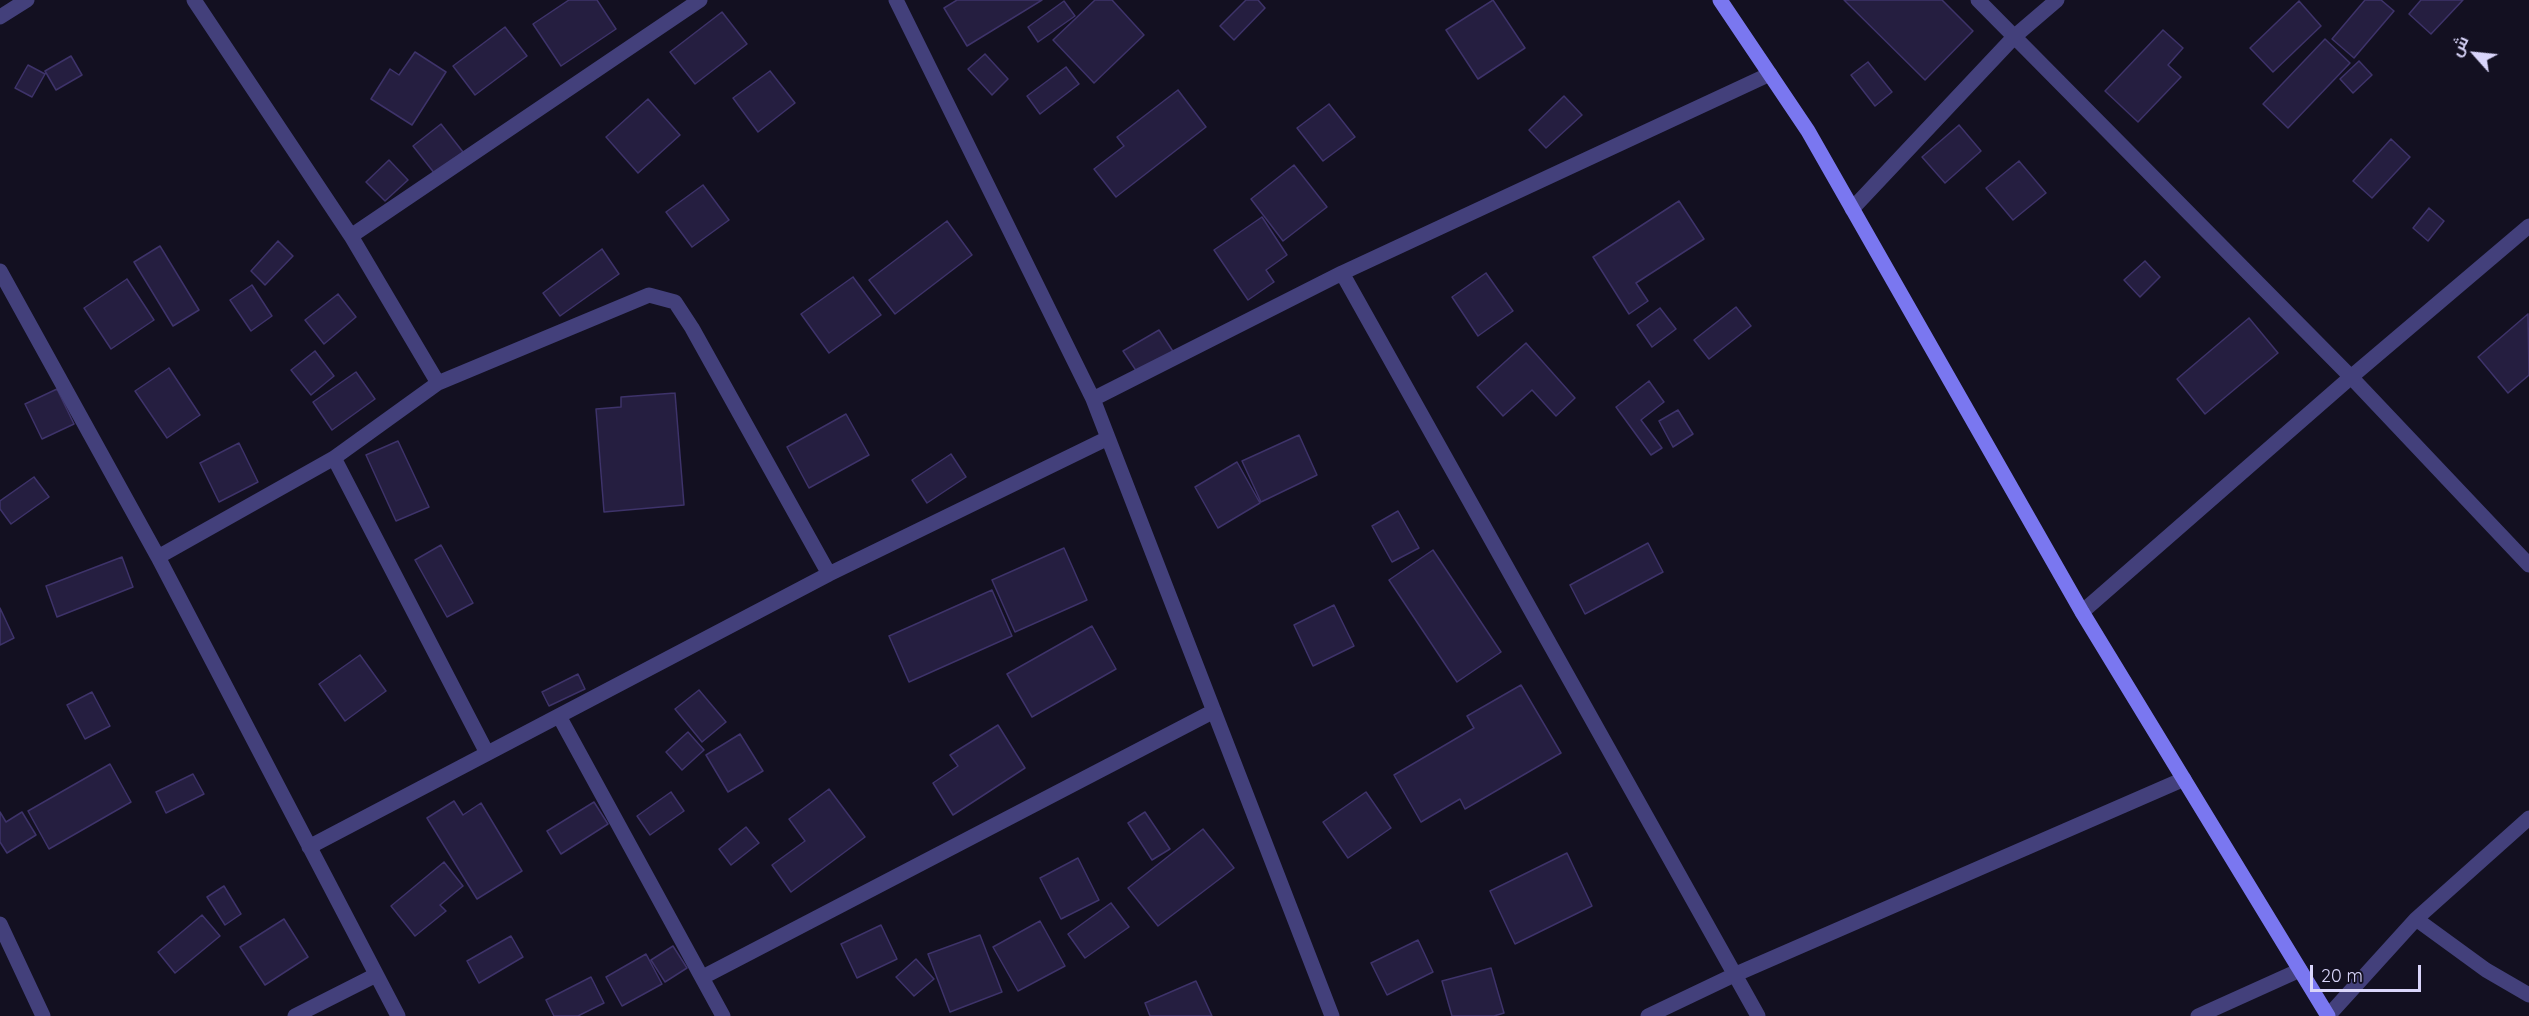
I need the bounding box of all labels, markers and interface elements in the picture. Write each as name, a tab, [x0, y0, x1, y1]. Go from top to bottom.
north arrow	[2445, 24, 2505, 84]
text: ش	[2445, 32, 2473, 60]
scale bar	[2313, 953, 2424, 991]
text: 20 m	[2321, 964, 2363, 987]

